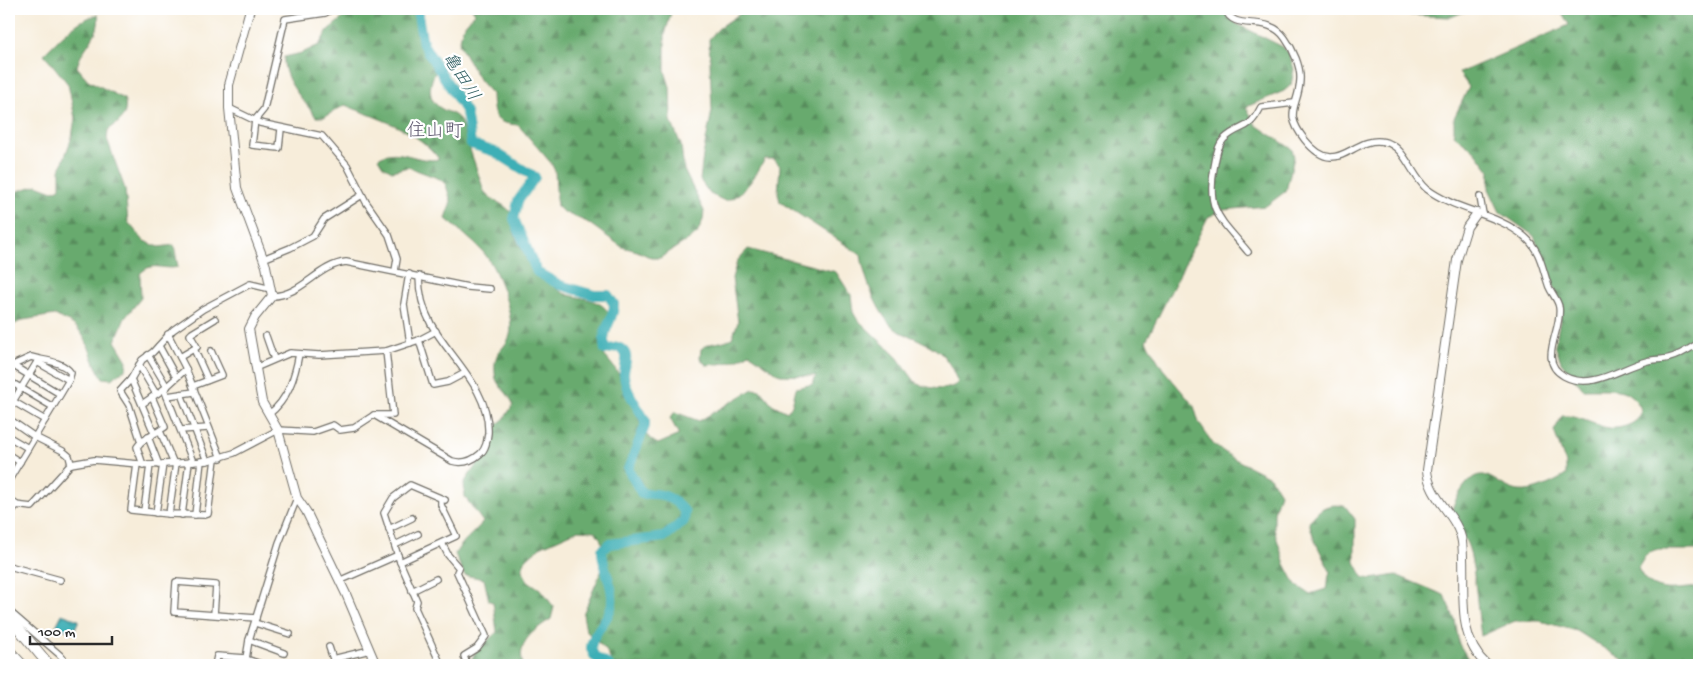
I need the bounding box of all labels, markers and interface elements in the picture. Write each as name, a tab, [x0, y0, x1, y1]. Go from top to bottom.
water label: 亀田川	[437, 48, 484, 106]
district label: 住山町	[406, 120, 464, 144]
scale bar	[30, 614, 112, 646]
text: 100 m	[37, 624, 76, 642]

